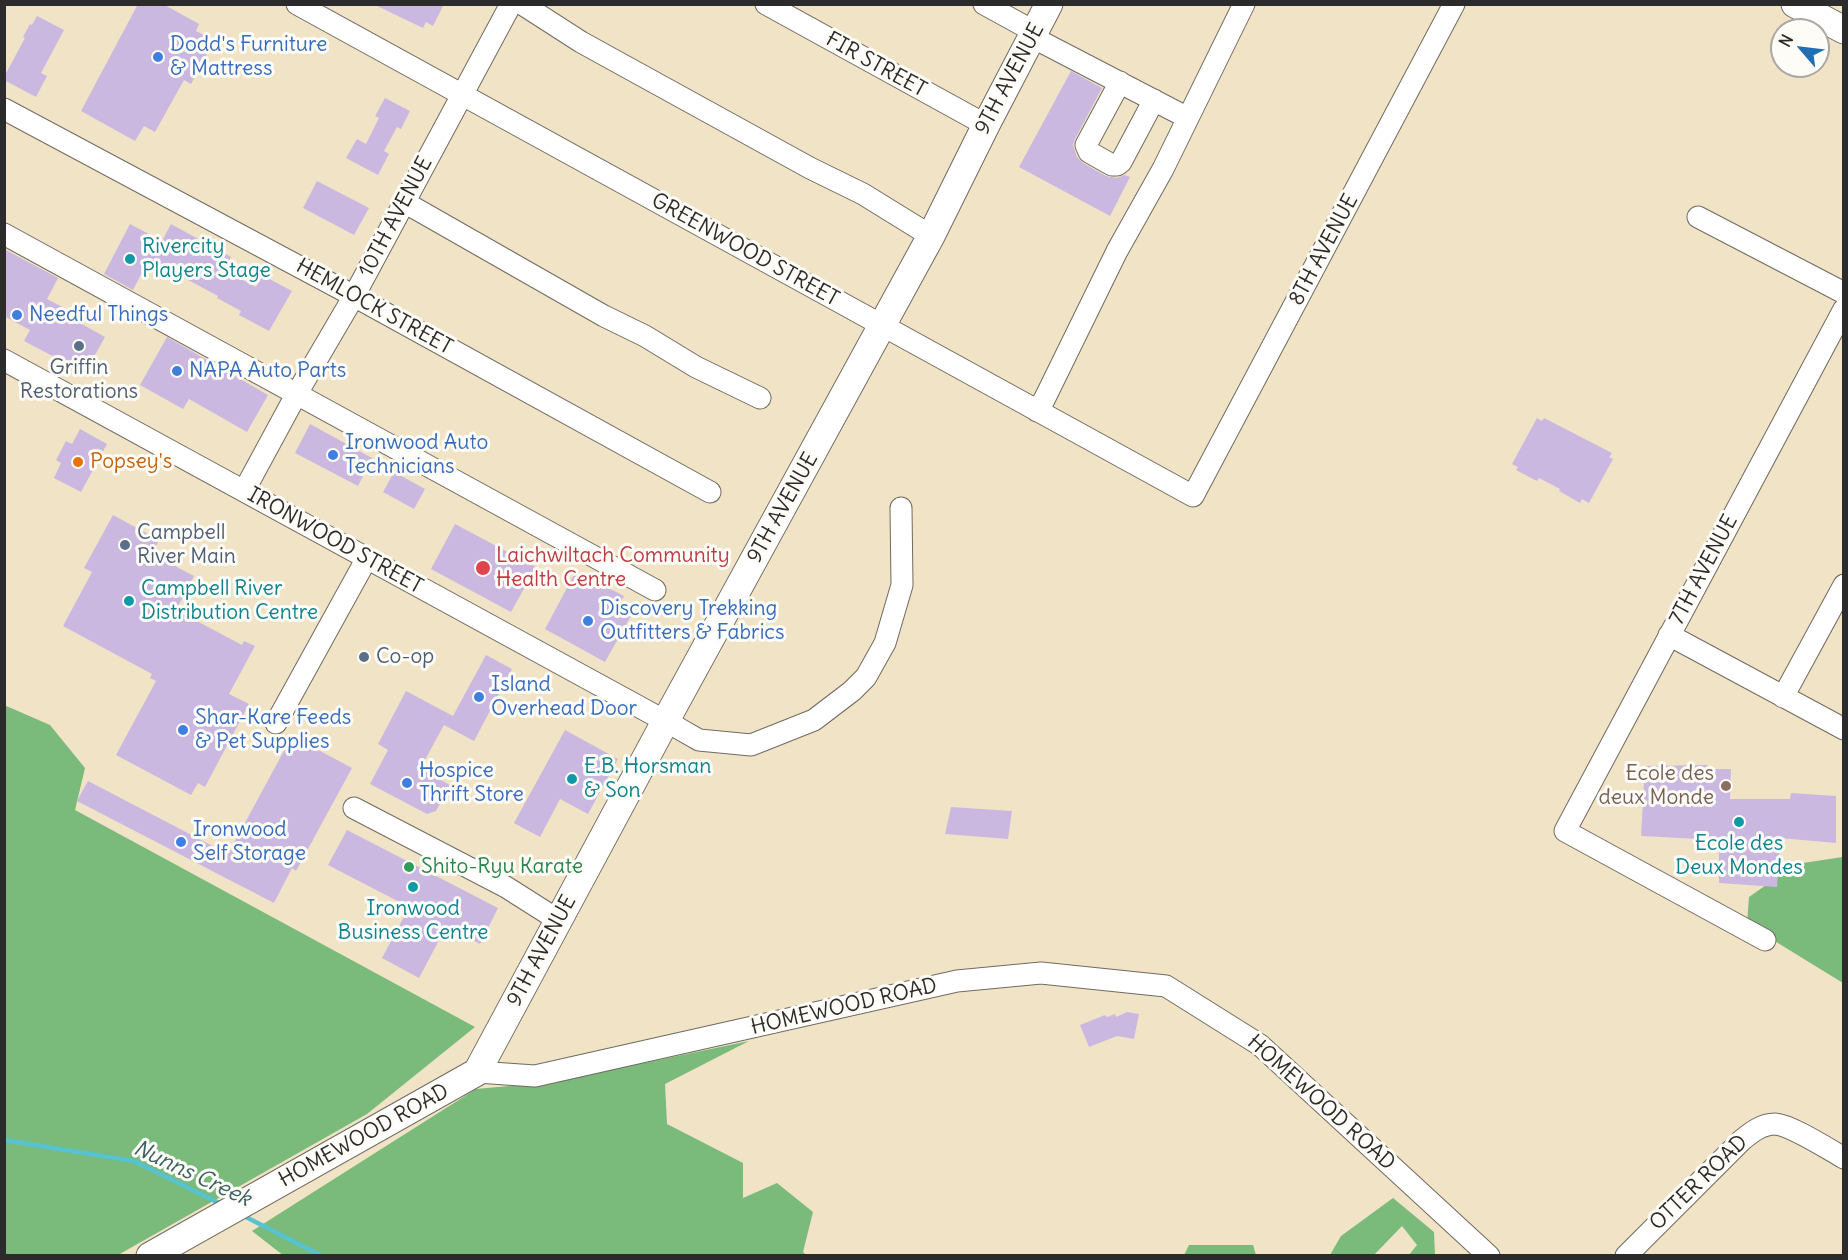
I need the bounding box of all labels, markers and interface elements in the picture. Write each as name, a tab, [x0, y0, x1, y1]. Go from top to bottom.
north arrow	[1770, 18, 1830, 78]
street label: 9TH AVENUE	[970, 19, 1050, 139]
street label: FIR STREET	[821, 27, 931, 103]
text: N	[1774, 31, 1797, 50]
place label: Dodd's Furniture & Mattress	[170, 32, 327, 82]
marker: Dodd's Furniture & Mattress	[151, 50, 165, 64]
street label: 10TH AVENUE	[354, 153, 438, 281]
street label: GREENWOOD STREET	[647, 188, 843, 312]
street label: 8TH AVENUE	[1284, 190, 1364, 310]
place label: Rivercity Players Stage	[142, 234, 271, 284]
marker: Rivercity Players Stage	[123, 252, 137, 266]
street label: HEMLOCK STREET	[291, 254, 457, 360]
place label: Needful Things	[29, 302, 168, 328]
marker: Needful Things	[10, 308, 24, 322]
marker: Griffin Restorations	[72, 339, 86, 353]
place label: Griffin Restorations	[20, 355, 138, 405]
place label: NAPA Auto Parts	[189, 358, 346, 384]
marker: NAPA Auto Parts	[170, 364, 184, 378]
place label: Ironwood Auto Technicians	[345, 430, 488, 480]
marker: Ironwood Auto Technicians	[326, 448, 340, 462]
street label: 9TH AVENUE	[742, 448, 824, 568]
place label: Popsey's	[90, 449, 172, 475]
marker: Popsey's	[71, 455, 85, 469]
street label: IRONWOOD STREET	[243, 482, 427, 600]
street label: 7TH AVENUE	[1665, 511, 1743, 629]
place label: Campbell River Main	[137, 520, 236, 570]
marker: Campbell River Main	[118, 538, 132, 552]
place label: Laichwiltach Community Health Centre	[496, 543, 730, 593]
marker: Laichwiltach Community Health Centre	[474, 559, 492, 577]
place label: Campbell River Distribution Centre	[141, 576, 318, 626]
marker: Campbell River Distribution Centre	[122, 594, 136, 608]
place label: Discovery Trekking Outfitters & Fabrics	[600, 596, 785, 646]
marker: Discovery Trekking Outfitters & Fabrics	[581, 614, 595, 628]
place label: Co-op	[376, 644, 434, 670]
marker: Co-op	[357, 650, 371, 664]
place label: Island Overhead Door	[491, 672, 637, 722]
marker: Island Overhead Door	[472, 690, 486, 704]
place label: Shar-Kare Feeds & Pet Supplies	[195, 705, 351, 755]
marker: Shar-Kare Feeds & Pet Supplies	[176, 723, 190, 737]
place label: E.B. Horsman & Son	[584, 754, 711, 804]
place label: Hospice Thrift Store	[419, 758, 524, 808]
place label: Ecole des deux Monde	[1598, 761, 1714, 811]
marker: E.B. Horsman & Son	[565, 772, 579, 786]
marker: Hospice Thrift Store	[400, 776, 414, 790]
marker: Ecole des deux Monde	[1719, 779, 1733, 793]
marker: Ecole des Deux Mondes	[1732, 815, 1746, 829]
place label: Ironwood Self Storage	[193, 817, 306, 867]
place label: Ecole des Deux Mondes	[1675, 831, 1803, 881]
marker: Ironwood Self Storage	[174, 835, 188, 849]
place label: Shito-Ryu Karate	[421, 854, 583, 880]
marker: Shito-Ryu Karate	[402, 860, 416, 874]
marker: Ironwood Business Centre	[406, 880, 420, 894]
street label: 9TH AVENUE	[502, 891, 582, 1011]
place label: Ironwood Business Centre	[338, 896, 488, 946]
street label: HOMEWOOD ROAD	[749, 973, 939, 1041]
street label: HOMEWOOD ROAD	[1242, 1030, 1400, 1176]
street label: HOMEWOOD ROAD	[275, 1079, 453, 1193]
street label: OTTER ROAD	[1645, 1130, 1753, 1236]
water label: Nunns Creek	[129, 1135, 255, 1213]

